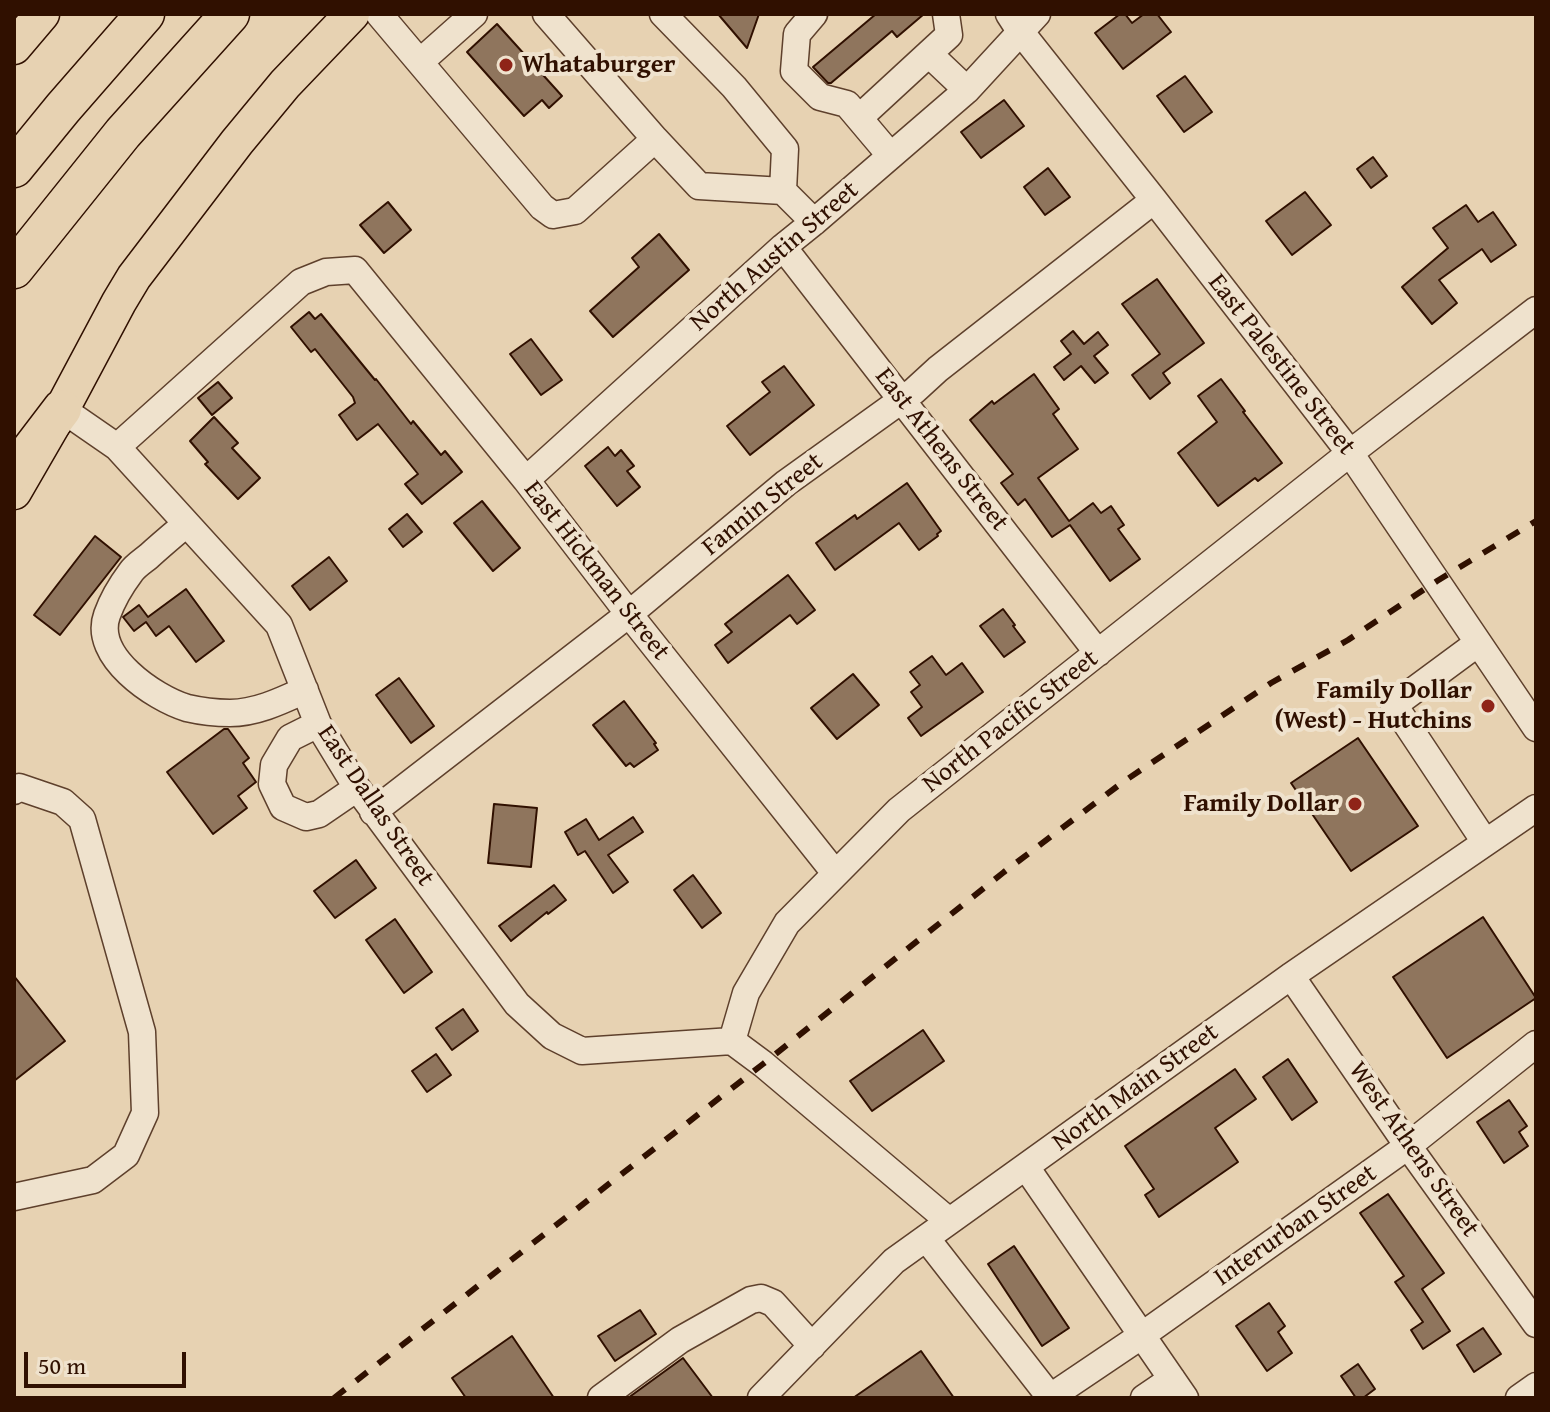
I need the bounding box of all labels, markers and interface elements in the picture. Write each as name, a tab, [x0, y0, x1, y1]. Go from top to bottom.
place label: Whataburger	[522, 49, 675, 81]
marker: Whataburger	[497, 56, 515, 74]
street label: North Austin Street	[684, 175, 866, 339]
street label: East Palestine Street	[1201, 268, 1361, 462]
street label: East Athens Street	[867, 362, 1015, 538]
street label: Fannin Street	[696, 447, 830, 563]
street label: East Hickman Street	[516, 475, 676, 667]
street label: North Pacific Street	[917, 644, 1105, 800]
place label: Family Dollar (West) - Hutchins	[1274, 675, 1472, 736]
marker: Family Dollar (West) - Hutchins	[1479, 697, 1497, 715]
street label: East Dallas Street	[310, 720, 440, 892]
place label: Family Dollar	[1184, 788, 1339, 820]
marker: Family Dollar	[1346, 795, 1364, 813]
street label: North Main Street	[1047, 1017, 1225, 1159]
street label: West Athens Street	[1341, 1056, 1485, 1244]
street label: Interurban Street	[1209, 1158, 1383, 1294]
scale bar	[28, 1336, 190, 1386]
text: 50 m	[38, 1348, 86, 1383]

